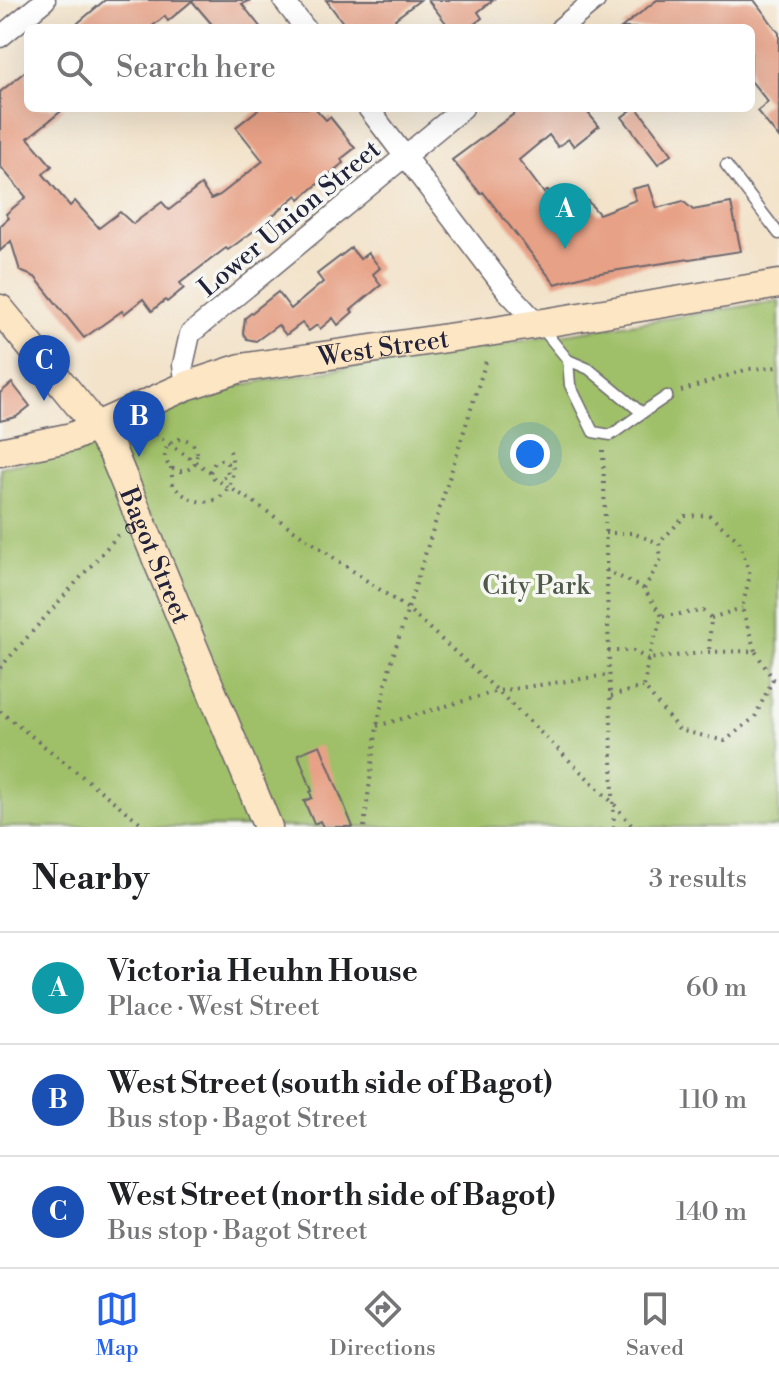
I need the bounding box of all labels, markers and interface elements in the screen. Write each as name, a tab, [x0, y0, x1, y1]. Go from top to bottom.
search box	[24, 24, 755, 112]
icon: search	[52, 46, 96, 90]
text: Search here	[116, 49, 276, 87]
street label: Lower Union Street	[192, 133, 387, 304]
pin: A	[539, 183, 591, 249]
street label: West Street	[315, 323, 451, 374]
pin: C	[18, 335, 70, 401]
pin: B	[113, 391, 165, 457]
your location	[510, 434, 550, 474]
street label: Bagot Street	[112, 482, 197, 629]
park label: City Park	[482, 570, 591, 602]
text: Nearby	[32, 858, 150, 900]
text: 3 results	[649, 863, 747, 895]
text: Victoria Heuhn House	[108, 953, 418, 991]
text: A	[49, 972, 67, 1004]
text: 60 m	[686, 972, 747, 1004]
text: Place · West Street	[108, 991, 320, 1023]
text: West Street (south side of Bagot)	[108, 1065, 552, 1103]
text: B	[48, 1084, 68, 1116]
text: 110 m	[679, 1084, 747, 1116]
text: Bus stop · Bagot Street	[108, 1103, 367, 1135]
text: West Street (north side of Bagot)	[108, 1177, 555, 1215]
text: C	[49, 1196, 67, 1228]
text: 140 m	[676, 1196, 747, 1228]
text: Bus stop · Bagot Street	[108, 1215, 367, 1247]
tab: Map	[95, 1287, 139, 1362]
tab: Directions	[330, 1287, 436, 1362]
tab: Saved	[626, 1287, 684, 1362]

